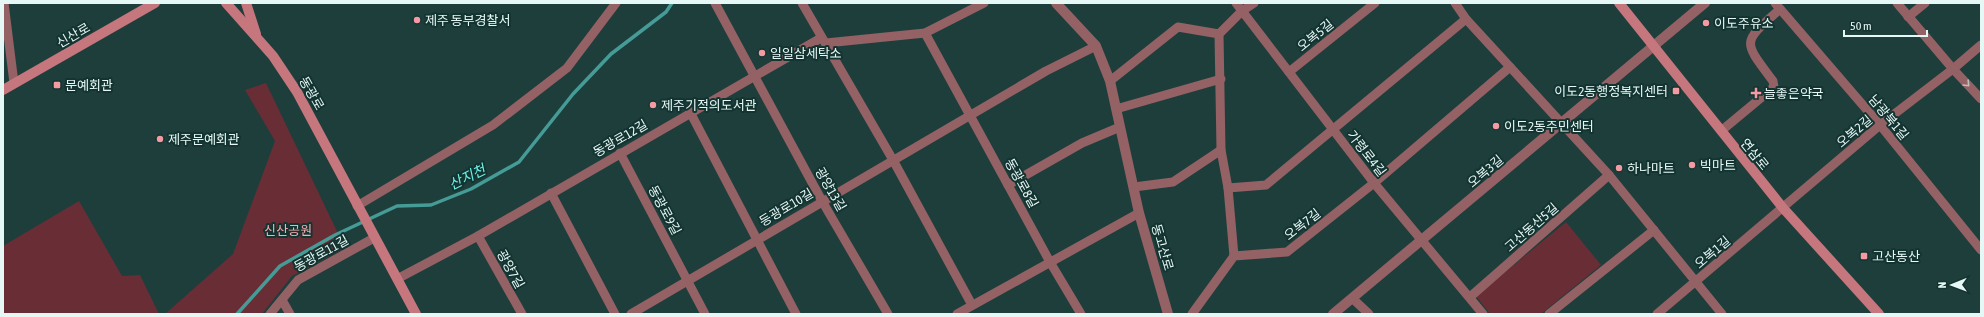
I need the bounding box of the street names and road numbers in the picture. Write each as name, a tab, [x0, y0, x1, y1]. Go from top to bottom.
street label: 오복5길	[1294, 16, 1336, 54]
street label: 신산로	[54, 20, 93, 51]
street label: 동광로	[296, 74, 327, 113]
street label: 남광북1길	[1866, 92, 1912, 143]
street label: 오복2길	[1833, 112, 1875, 151]
street label: 동광로12길	[590, 117, 650, 160]
street label: 가령로4길	[1344, 127, 1389, 179]
street label: 연삼로	[1737, 136, 1772, 173]
street label: 오복3길	[1464, 152, 1506, 191]
street label: 동광로8길	[1002, 156, 1041, 210]
street label: 광양13길	[812, 165, 849, 214]
street label: 동광로9길	[645, 183, 684, 238]
street label: 동광로10길	[757, 186, 816, 229]
street label: 고산동산5길	[1502, 200, 1561, 255]
street label: 오복7길	[1281, 206, 1323, 243]
street label: 동고산로	[1149, 222, 1176, 272]
street label: 동광로11길	[291, 232, 351, 275]
street label: 오복1길	[1691, 233, 1733, 272]
street label: 광양7길	[494, 247, 527, 291]

